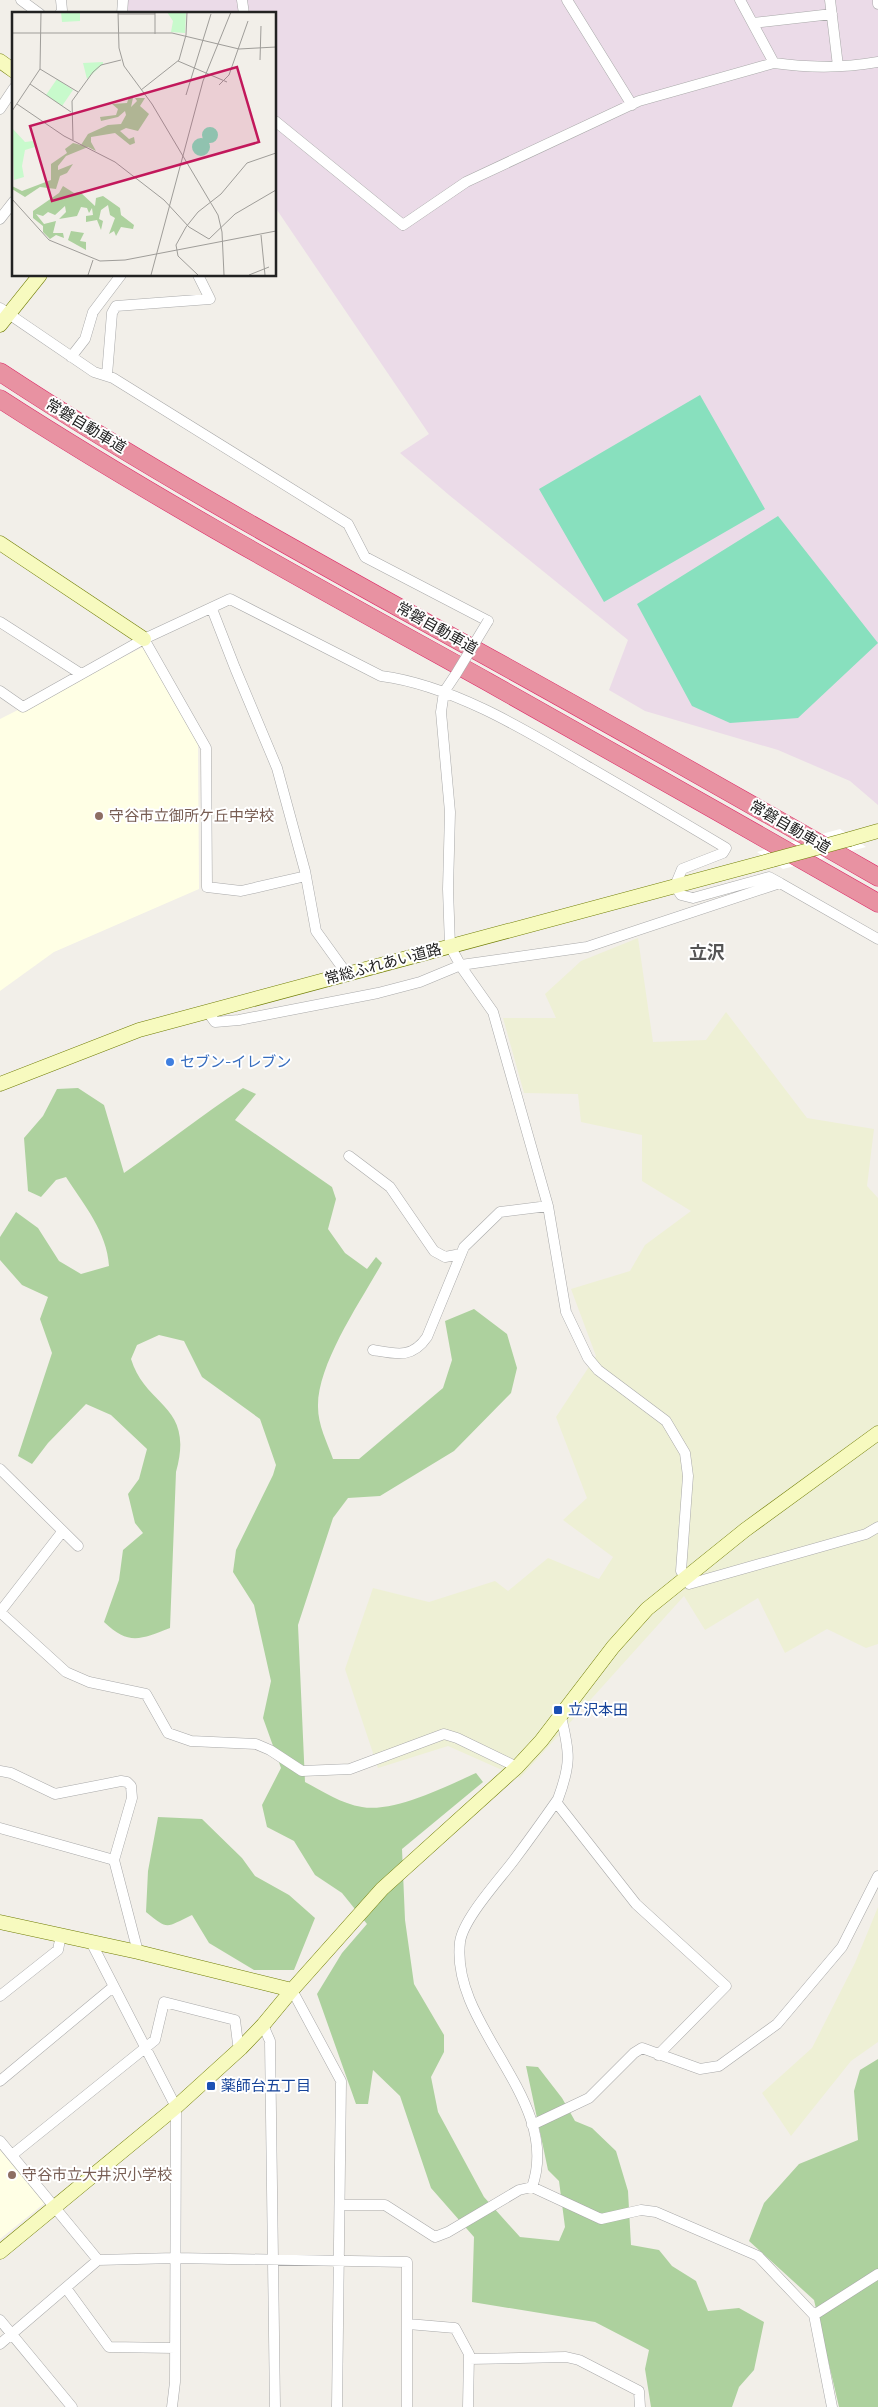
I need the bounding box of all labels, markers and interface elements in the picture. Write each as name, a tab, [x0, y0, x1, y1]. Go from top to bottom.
inset map	[12, 12, 276, 276]
street label: 常磐自動車道	[43, 395, 129, 457]
street label: 常磐自動車道	[393, 598, 481, 658]
street label: 常磐自動車道	[747, 797, 833, 857]
place label: 守谷市立御所ケ丘中学校	[109, 807, 274, 825]
marker: 守谷市立御所ケ丘中学校	[93, 810, 105, 822]
street label: 常総ふれあい道路	[323, 940, 443, 988]
district label: 立沢	[689, 942, 725, 963]
place label: セブン-イレブン	[180, 1053, 291, 1071]
marker: セブン-イレブン	[164, 1056, 176, 1068]
place label: 立沢本田	[568, 1701, 628, 1719]
marker: 立沢本田	[552, 1704, 564, 1716]
place label: 薬師台五丁目	[221, 2077, 311, 2095]
marker: 薬師台五丁目	[205, 2080, 217, 2092]
place label: 守谷市立大井沢小学校	[22, 2166, 172, 2184]
marker: 守谷市立大井沢小学校	[6, 2169, 18, 2181]

